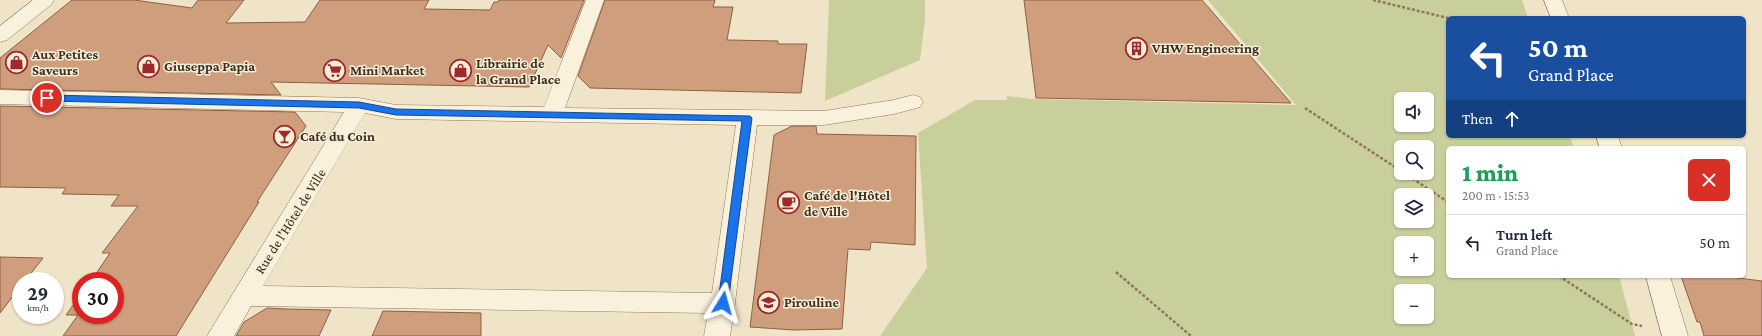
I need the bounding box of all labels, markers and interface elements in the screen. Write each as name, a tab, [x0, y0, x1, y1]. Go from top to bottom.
icon: left	[1462, 32, 1514, 84]
text: 50 m	[1528, 32, 1588, 63]
building icon: VHW Engineering	[1123, 35, 1149, 61]
place label: VHW Engineering	[1151, 40, 1259, 56]
place label: Aux Petites Saveurs	[31, 46, 98, 78]
shop icon: Aux Petites Saveurs	[3, 49, 29, 75]
shop icon: Giuseppa Papia	[135, 53, 161, 79]
place label: Librairie de la Grand Place	[476, 55, 561, 87]
supermarket icon: Mini Market	[322, 57, 348, 83]
place label: Giuseppa Papia	[164, 58, 255, 74]
shop icon: Librairie de la Grand Place	[448, 58, 474, 84]
place label: Mini Market	[350, 62, 425, 78]
text: Grand Place	[1528, 65, 1614, 85]
pin	[30, 81, 64, 115]
icon: arrive	[36, 87, 58, 109]
map controls	[1394, 92, 1434, 324]
button: sound	[1394, 92, 1434, 132]
icon: ahead	[1501, 108, 1523, 130]
text: Then	[1462, 111, 1493, 127]
bar icon: Café du Coin	[272, 123, 298, 149]
place label: Café du Coin	[300, 128, 375, 144]
button: search	[1394, 140, 1434, 180]
text: 1 min	[1462, 159, 1518, 186]
button: close	[1688, 159, 1730, 201]
street label: Rue de l'Hôtel de Ville	[251, 165, 329, 277]
place label: Café de l'Hôtel de Ville	[804, 187, 890, 219]
button: layers	[1394, 188, 1434, 228]
text: 200 m · 15:53	[1462, 188, 1529, 203]
cafe icon: Café de l'Hôtel de Ville	[775, 190, 801, 216]
text: Turn left	[1496, 227, 1552, 243]
icon: left	[1462, 232, 1484, 254]
text: 50 m	[1700, 235, 1730, 251]
button: +	[1394, 236, 1434, 276]
text: Grand Place	[1496, 243, 1558, 258]
speed limit sign: 30	[72, 272, 124, 324]
text: 29	[27, 282, 49, 304]
position arrow	[702, 282, 744, 324]
button: −	[1394, 284, 1434, 324]
school or university icon: Pirouline	[756, 289, 782, 315]
place label: Pirouline	[784, 294, 839, 310]
text: km/h	[27, 302, 49, 313]

